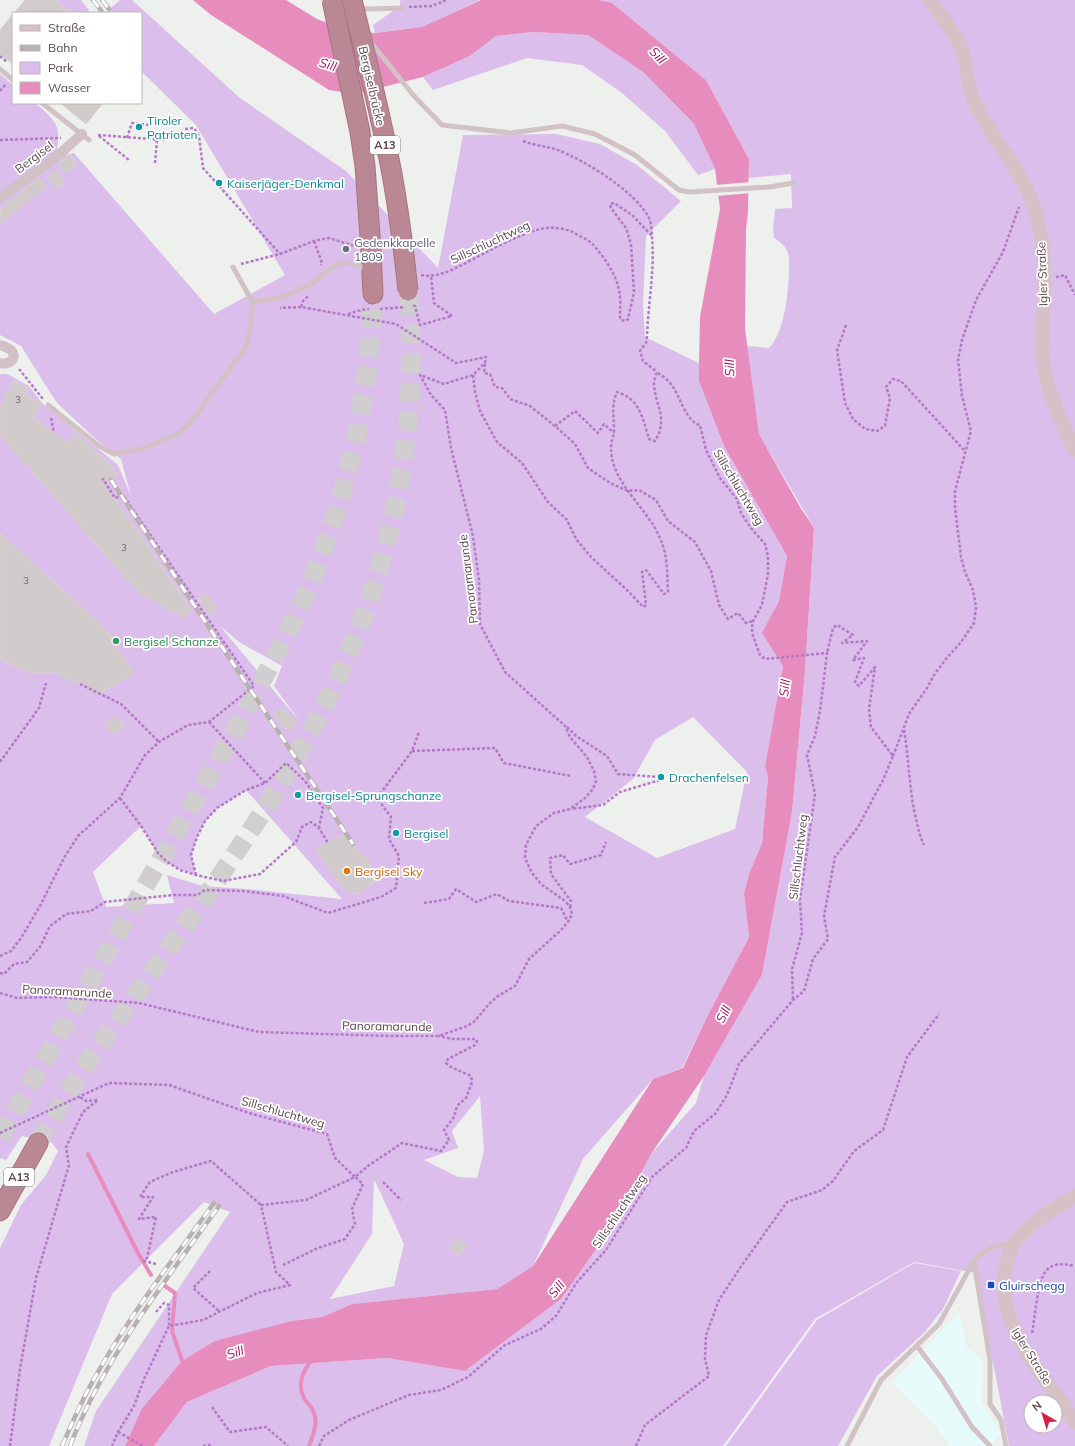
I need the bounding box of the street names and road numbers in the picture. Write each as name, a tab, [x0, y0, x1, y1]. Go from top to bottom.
street label: Bergiselbrücke	[356, 45, 388, 127]
road number: A13	[370, 136, 400, 154]
street label: Bergisel	[12, 138, 56, 176]
street label: Sillschluchtweg	[448, 217, 532, 267]
street label: Igler Straße	[1033, 242, 1051, 306]
street label: Sillschluchtweg	[710, 446, 768, 528]
street label: Panoramarunde	[455, 533, 481, 625]
street label: Sillschluchtweg	[785, 813, 811, 901]
street label: Panoramarunde	[22, 981, 112, 1001]
street label: Panoramarunde	[342, 1018, 432, 1034]
street label: Sillschluchtweg	[240, 1093, 326, 1131]
road number: A13	[4, 1168, 34, 1186]
street label: Sillschluchtweg	[589, 1171, 649, 1251]
street label: Igler Straße	[1009, 1325, 1055, 1387]

